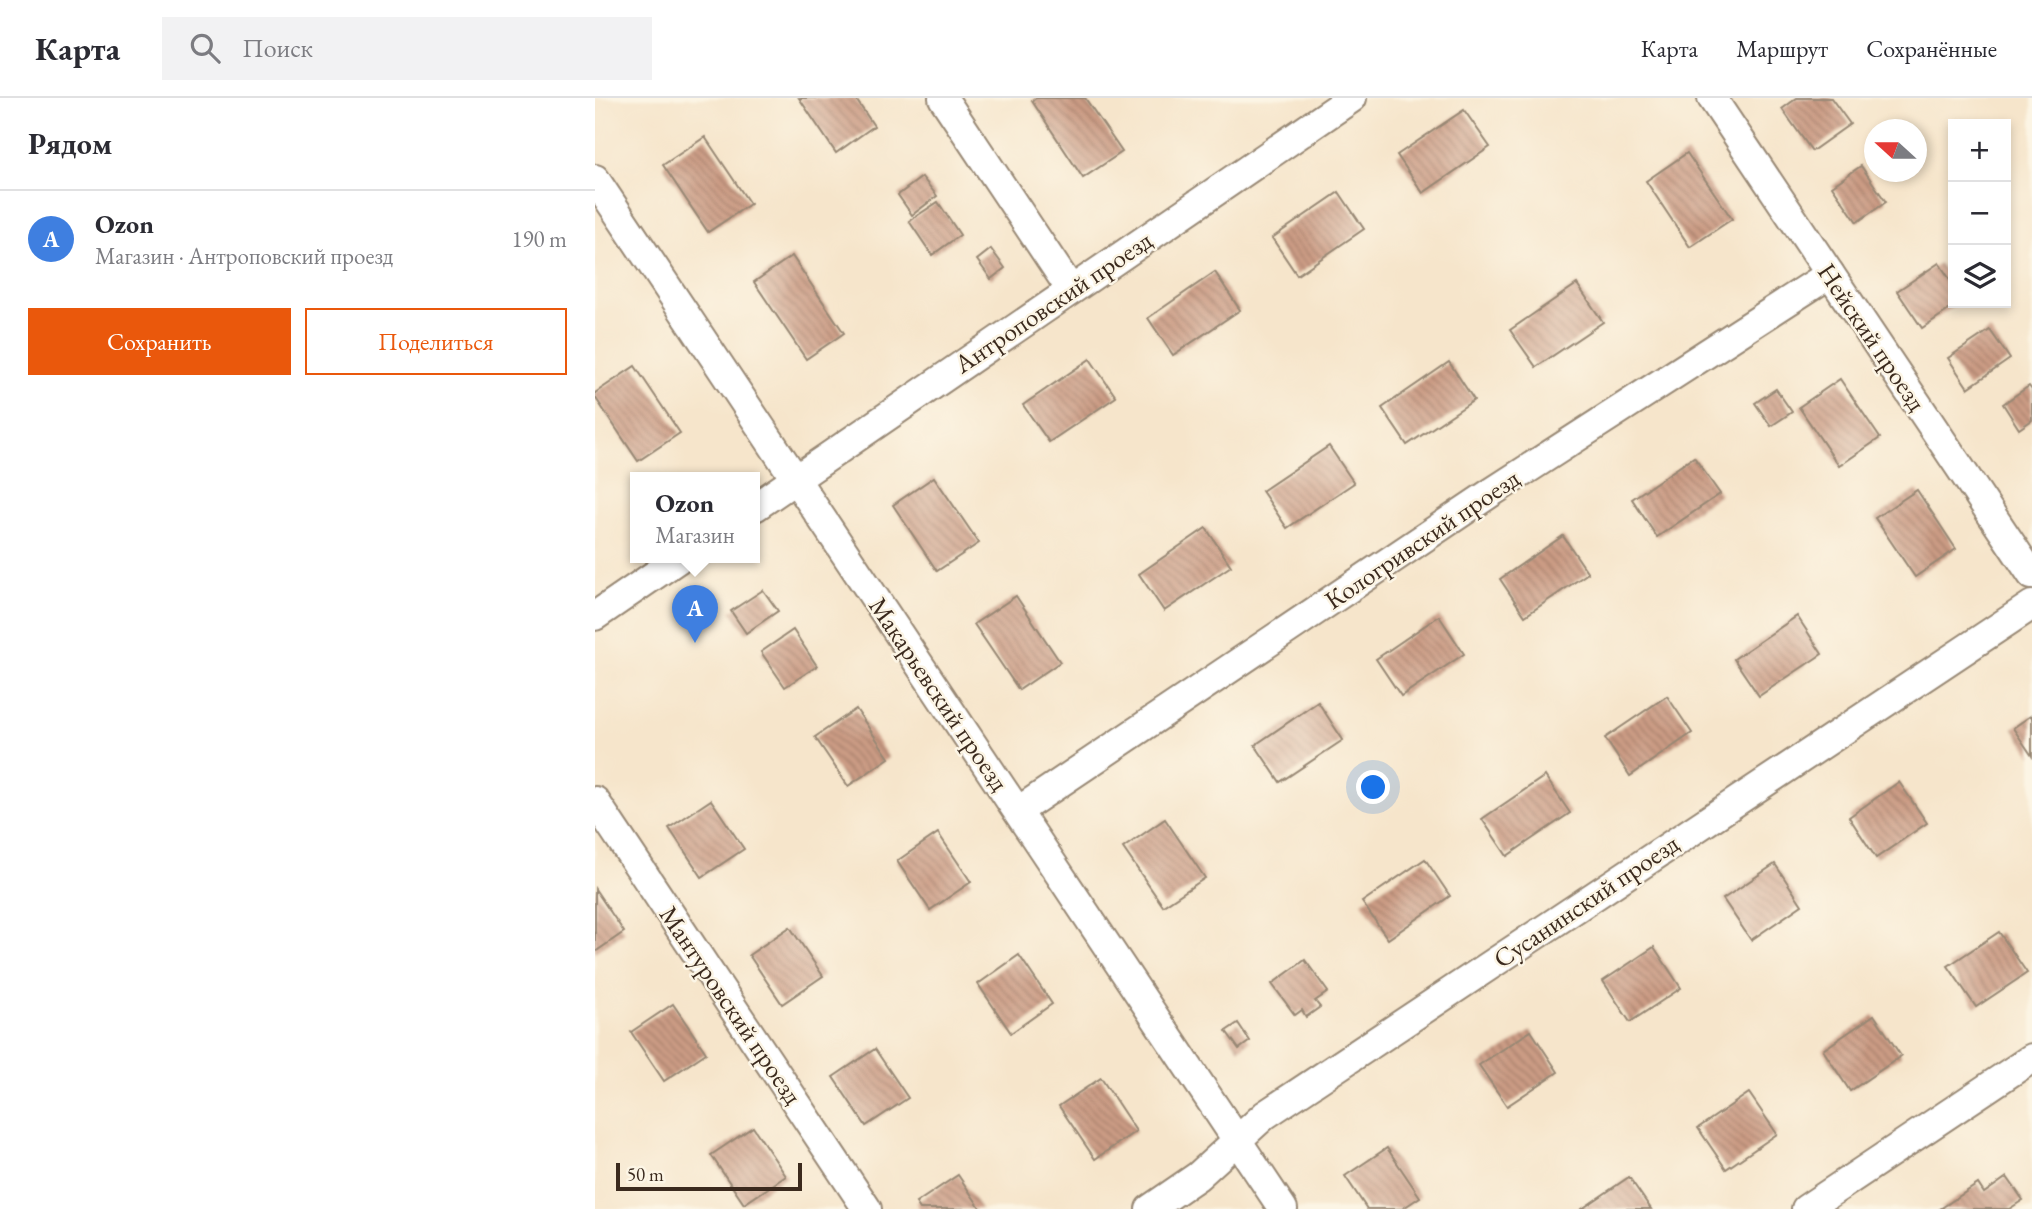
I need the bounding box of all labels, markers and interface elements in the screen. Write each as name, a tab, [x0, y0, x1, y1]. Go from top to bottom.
search box	[162, 17, 652, 80]
text: Карта	[35, 27, 120, 70]
icon: search	[186, 29, 224, 67]
text: Поиск	[242, 31, 313, 65]
text: Карта	[1641, 33, 1698, 64]
text: Маршрут	[1736, 33, 1828, 64]
text: Сохранённые	[1866, 33, 1997, 64]
north arrow	[1864, 119, 1927, 182]
map controls	[1948, 119, 2011, 308]
button: +	[1948, 119, 2011, 182]
text: Рядом	[28, 124, 112, 163]
button: −	[1948, 182, 2011, 245]
text: Ozon	[95, 207, 154, 241]
street label: Антроповский проезд	[947, 223, 1159, 381]
text: A	[43, 224, 59, 254]
text: 190 m	[511, 224, 567, 254]
text: Магазин · Антроповский проезд	[95, 241, 393, 271]
button: layers	[1948, 245, 2011, 308]
street label: Нейский проезд	[1810, 257, 1934, 418]
button: Сохранить	[28, 308, 291, 375]
button: Поделиться	[305, 308, 567, 375]
street label: Кологривский проезд	[1318, 461, 1526, 617]
popup	[630, 472, 760, 563]
text: Ozon	[655, 486, 714, 520]
text: Магазин	[655, 520, 735, 550]
pin: A	[672, 585, 718, 643]
street label: Макарьевский проезд	[861, 590, 1017, 798]
your location	[1356, 770, 1390, 804]
street label: Сусанинский проезд	[1487, 826, 1686, 976]
street label: Мантуровский проезд	[652, 899, 810, 1111]
scale bar	[616, 1160, 801, 1192]
text: 50 m	[627, 1162, 664, 1187]

